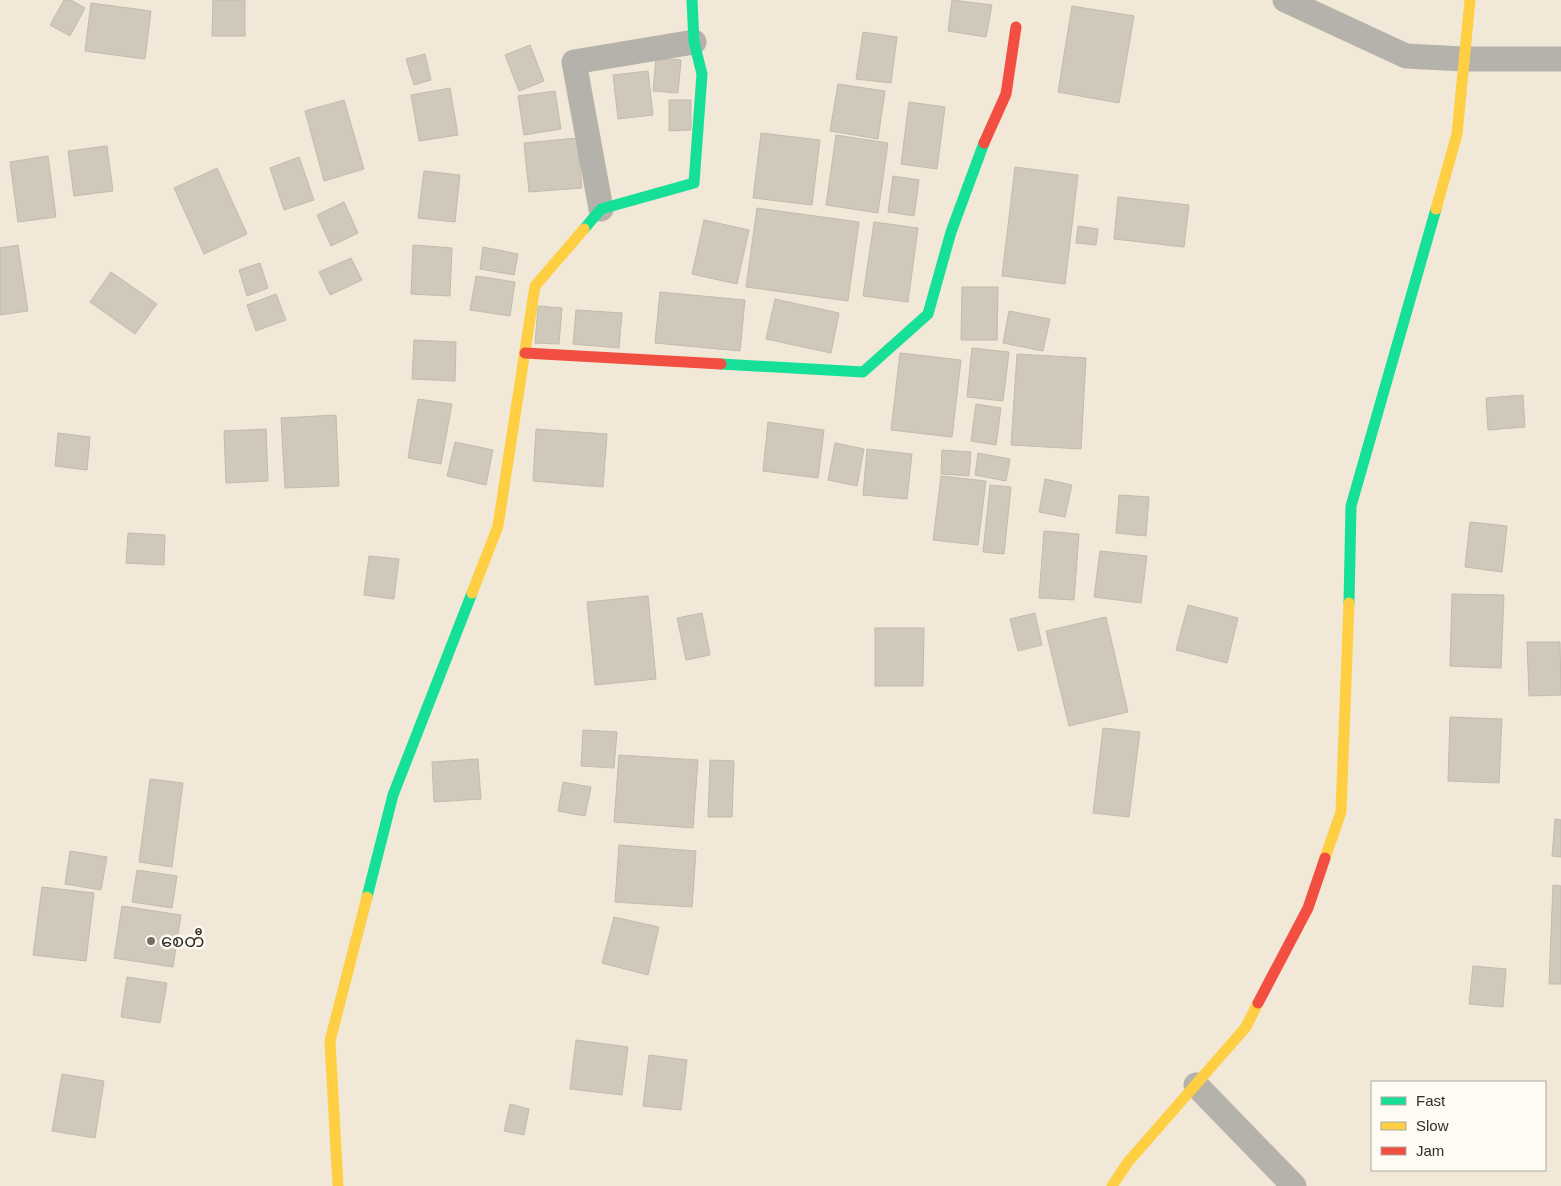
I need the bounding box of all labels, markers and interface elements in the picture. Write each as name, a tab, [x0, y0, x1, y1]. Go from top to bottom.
place label: စေတီ	[161, 927, 205, 951]
marker: စေတီ	[145, 935, 157, 947]
legend	[1371, 1081, 1546, 1171]
text: Fast	[1416, 1092, 1446, 1109]
text: Slow	[1416, 1117, 1449, 1134]
text: Jam	[1416, 1142, 1444, 1159]

